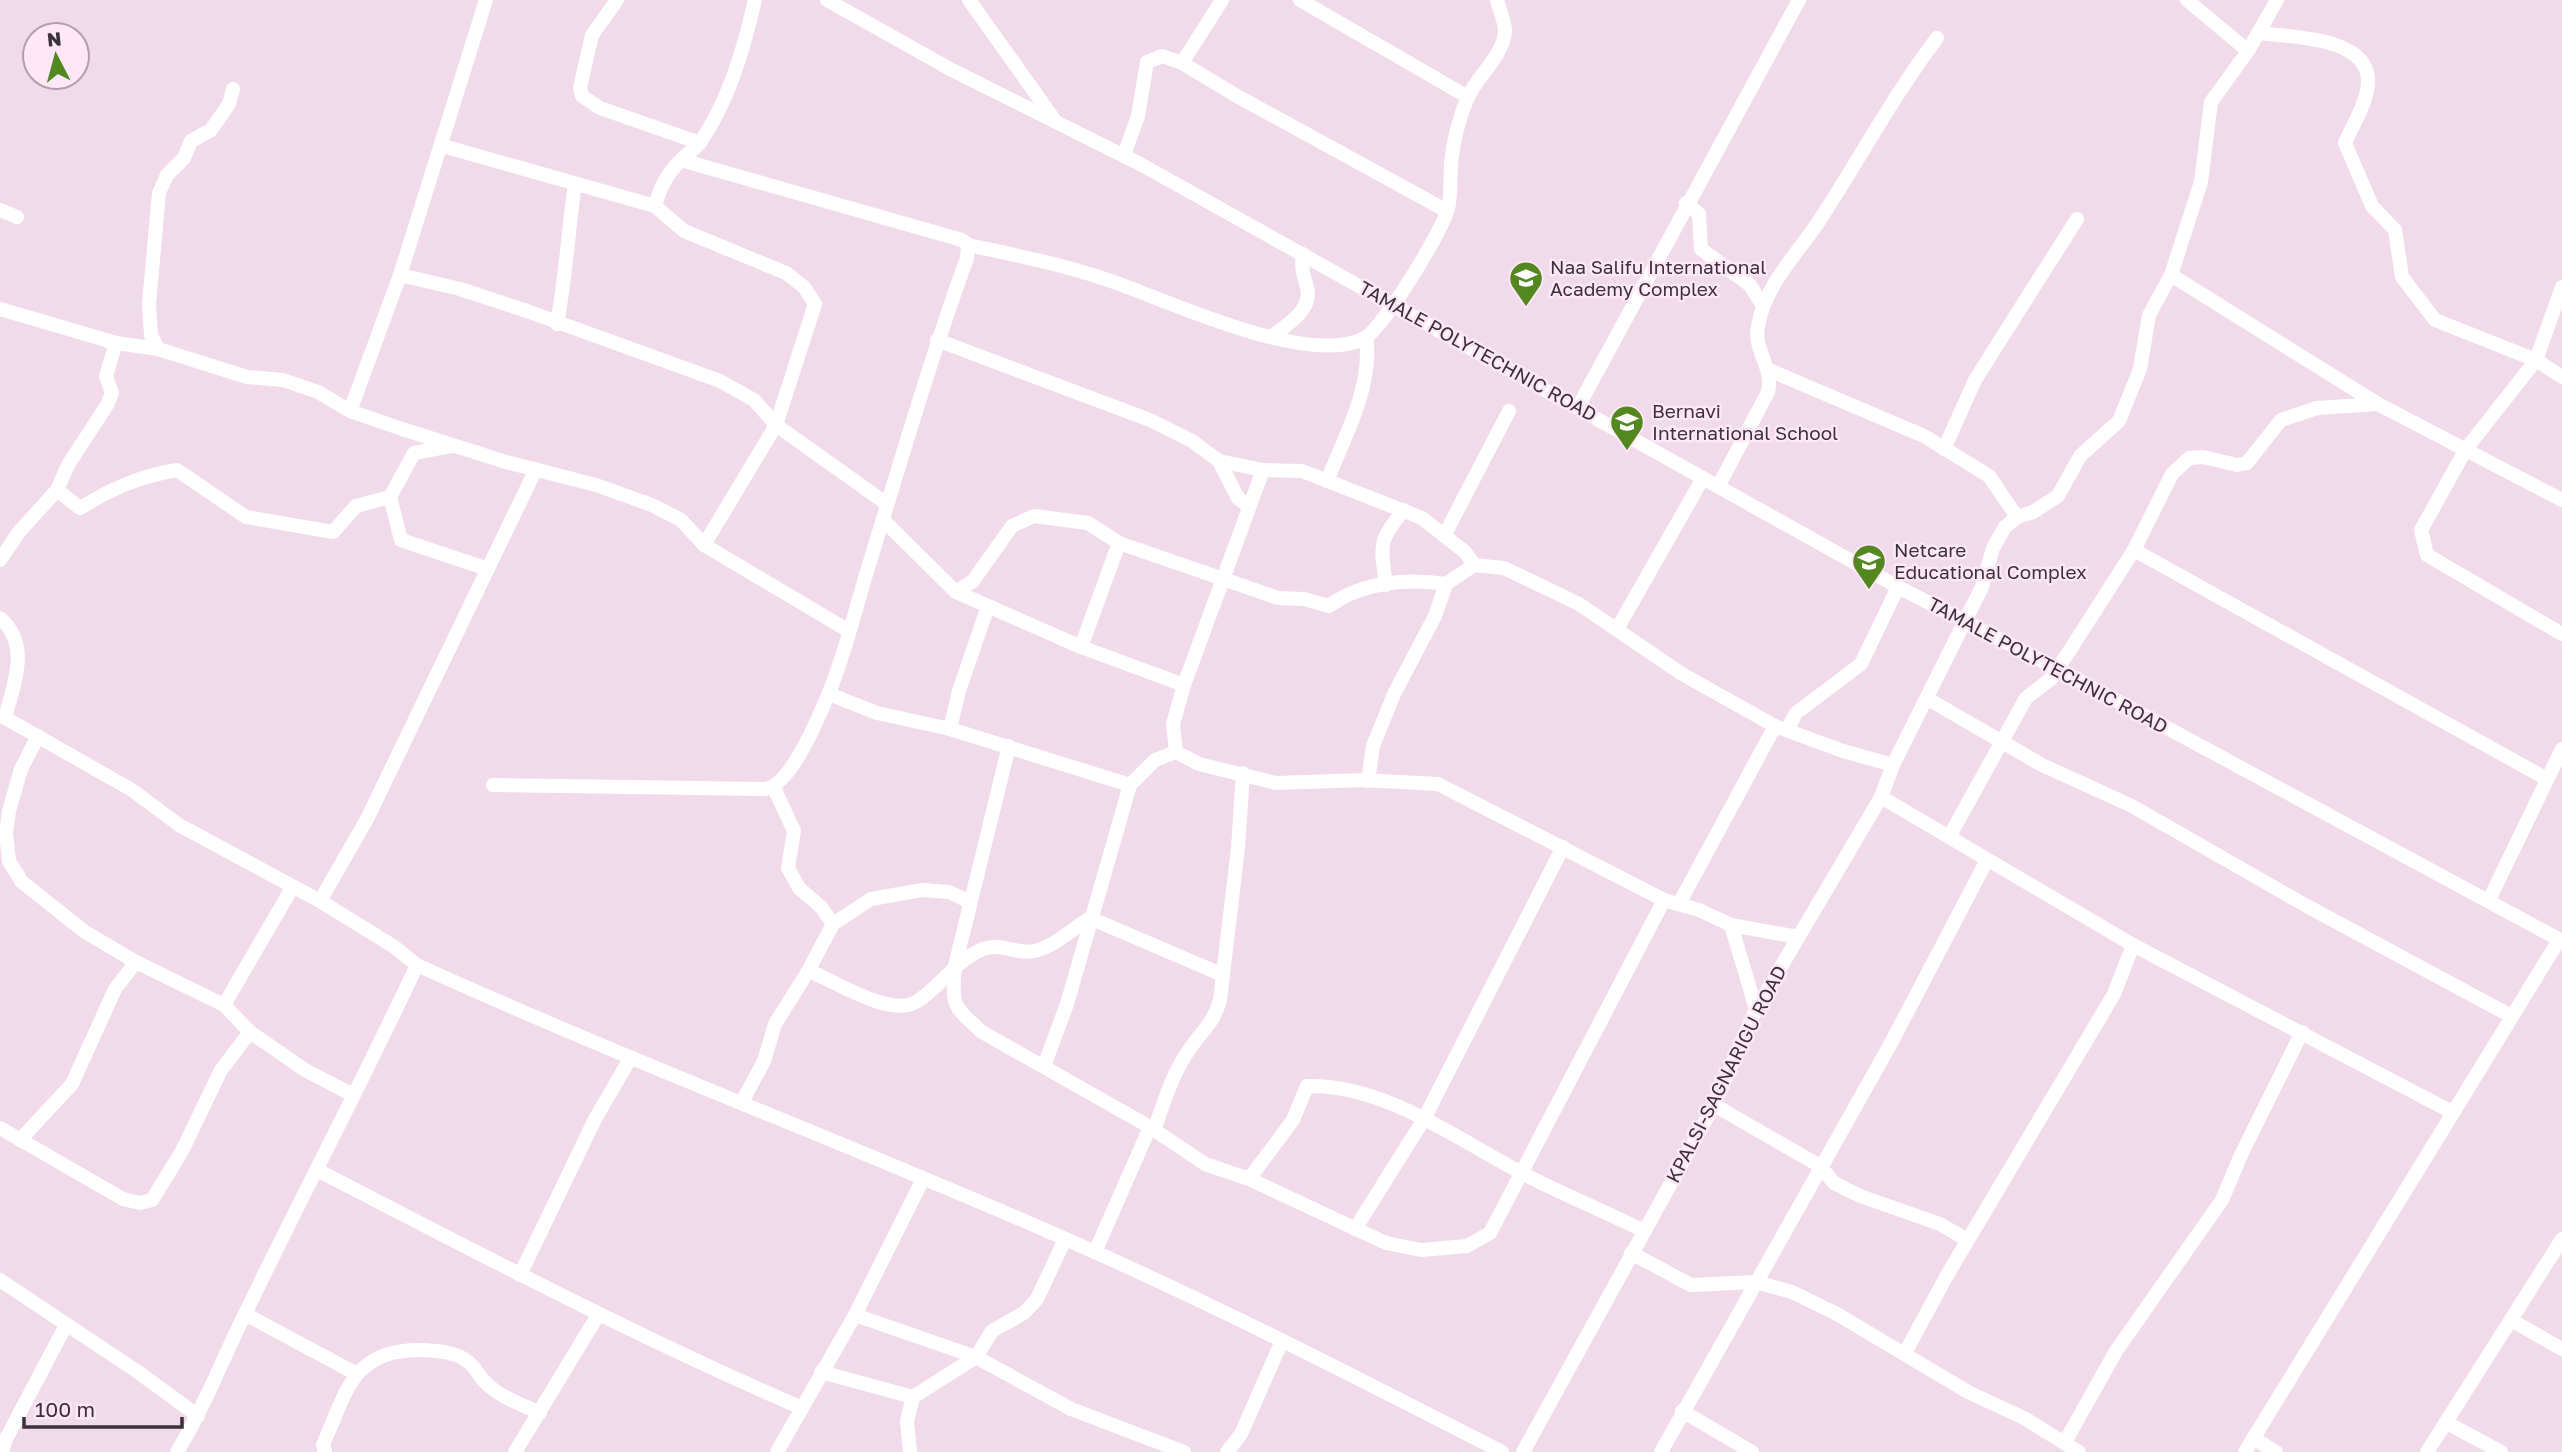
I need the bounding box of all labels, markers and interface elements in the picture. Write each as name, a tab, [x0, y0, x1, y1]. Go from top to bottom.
north arrow	[21, 21, 91, 91]
text: N	[46, 26, 63, 51]
place label: Naa Salifu International Academy Complex	[1550, 255, 1766, 300]
school or university icon: Naa Salifu International Academy Complex	[1507, 259, 1545, 308]
street label: TAMALE POLYTECHNIC ROAD	[1355, 275, 1601, 426]
place label: Bernavi International School	[1652, 399, 1838, 444]
school or university icon: Bernavi International School	[1608, 403, 1646, 452]
place label: Netcare Educational Complex	[1894, 538, 2087, 583]
school or university icon: Netcare Educational Complex	[1850, 542, 1888, 591]
street label: TAMALE POLYTECHNIC ROAD	[1924, 591, 2172, 738]
street label: KPALSI-SAGNARIGU ROAD	[1661, 961, 1791, 1186]
scale bar	[24, 1386, 182, 1430]
text: 100 m	[35, 1396, 95, 1422]

